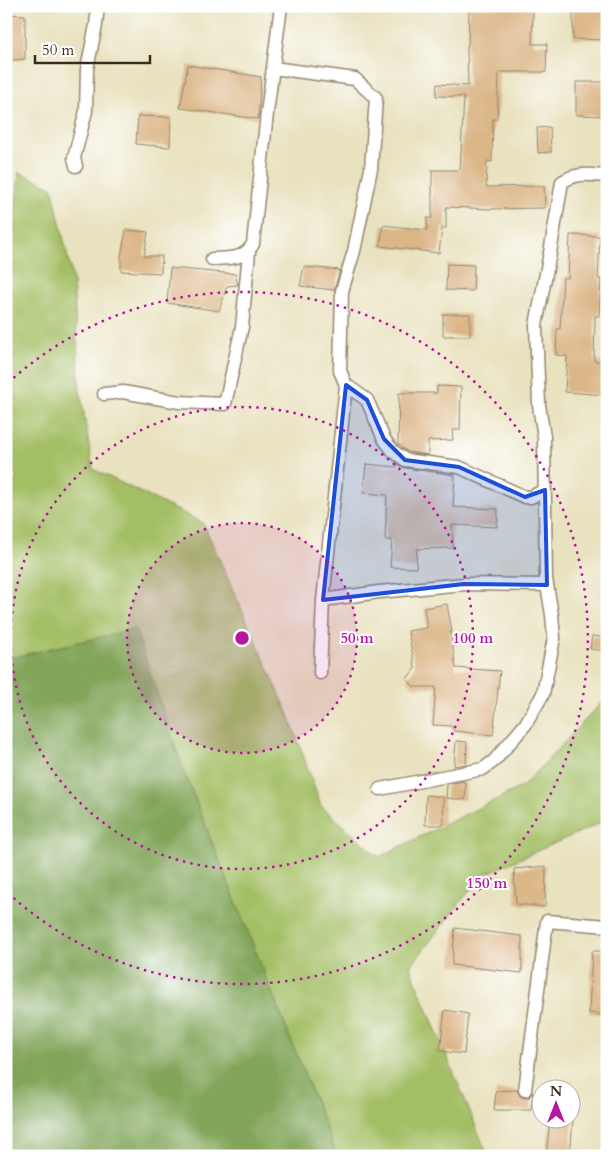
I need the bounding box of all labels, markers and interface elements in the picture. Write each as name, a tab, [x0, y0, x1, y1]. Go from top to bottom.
scale bar	[35, 32, 150, 64]
text: 50 m	[42, 40, 74, 60]
text: 50 m	[340, 628, 374, 648]
text: 100 m	[453, 628, 494, 648]
centre of rings	[233, 629, 251, 647]
text: 150 m	[467, 873, 508, 893]
north arrow	[530, 1080, 580, 1130]
text: N	[550, 1082, 562, 1101]

